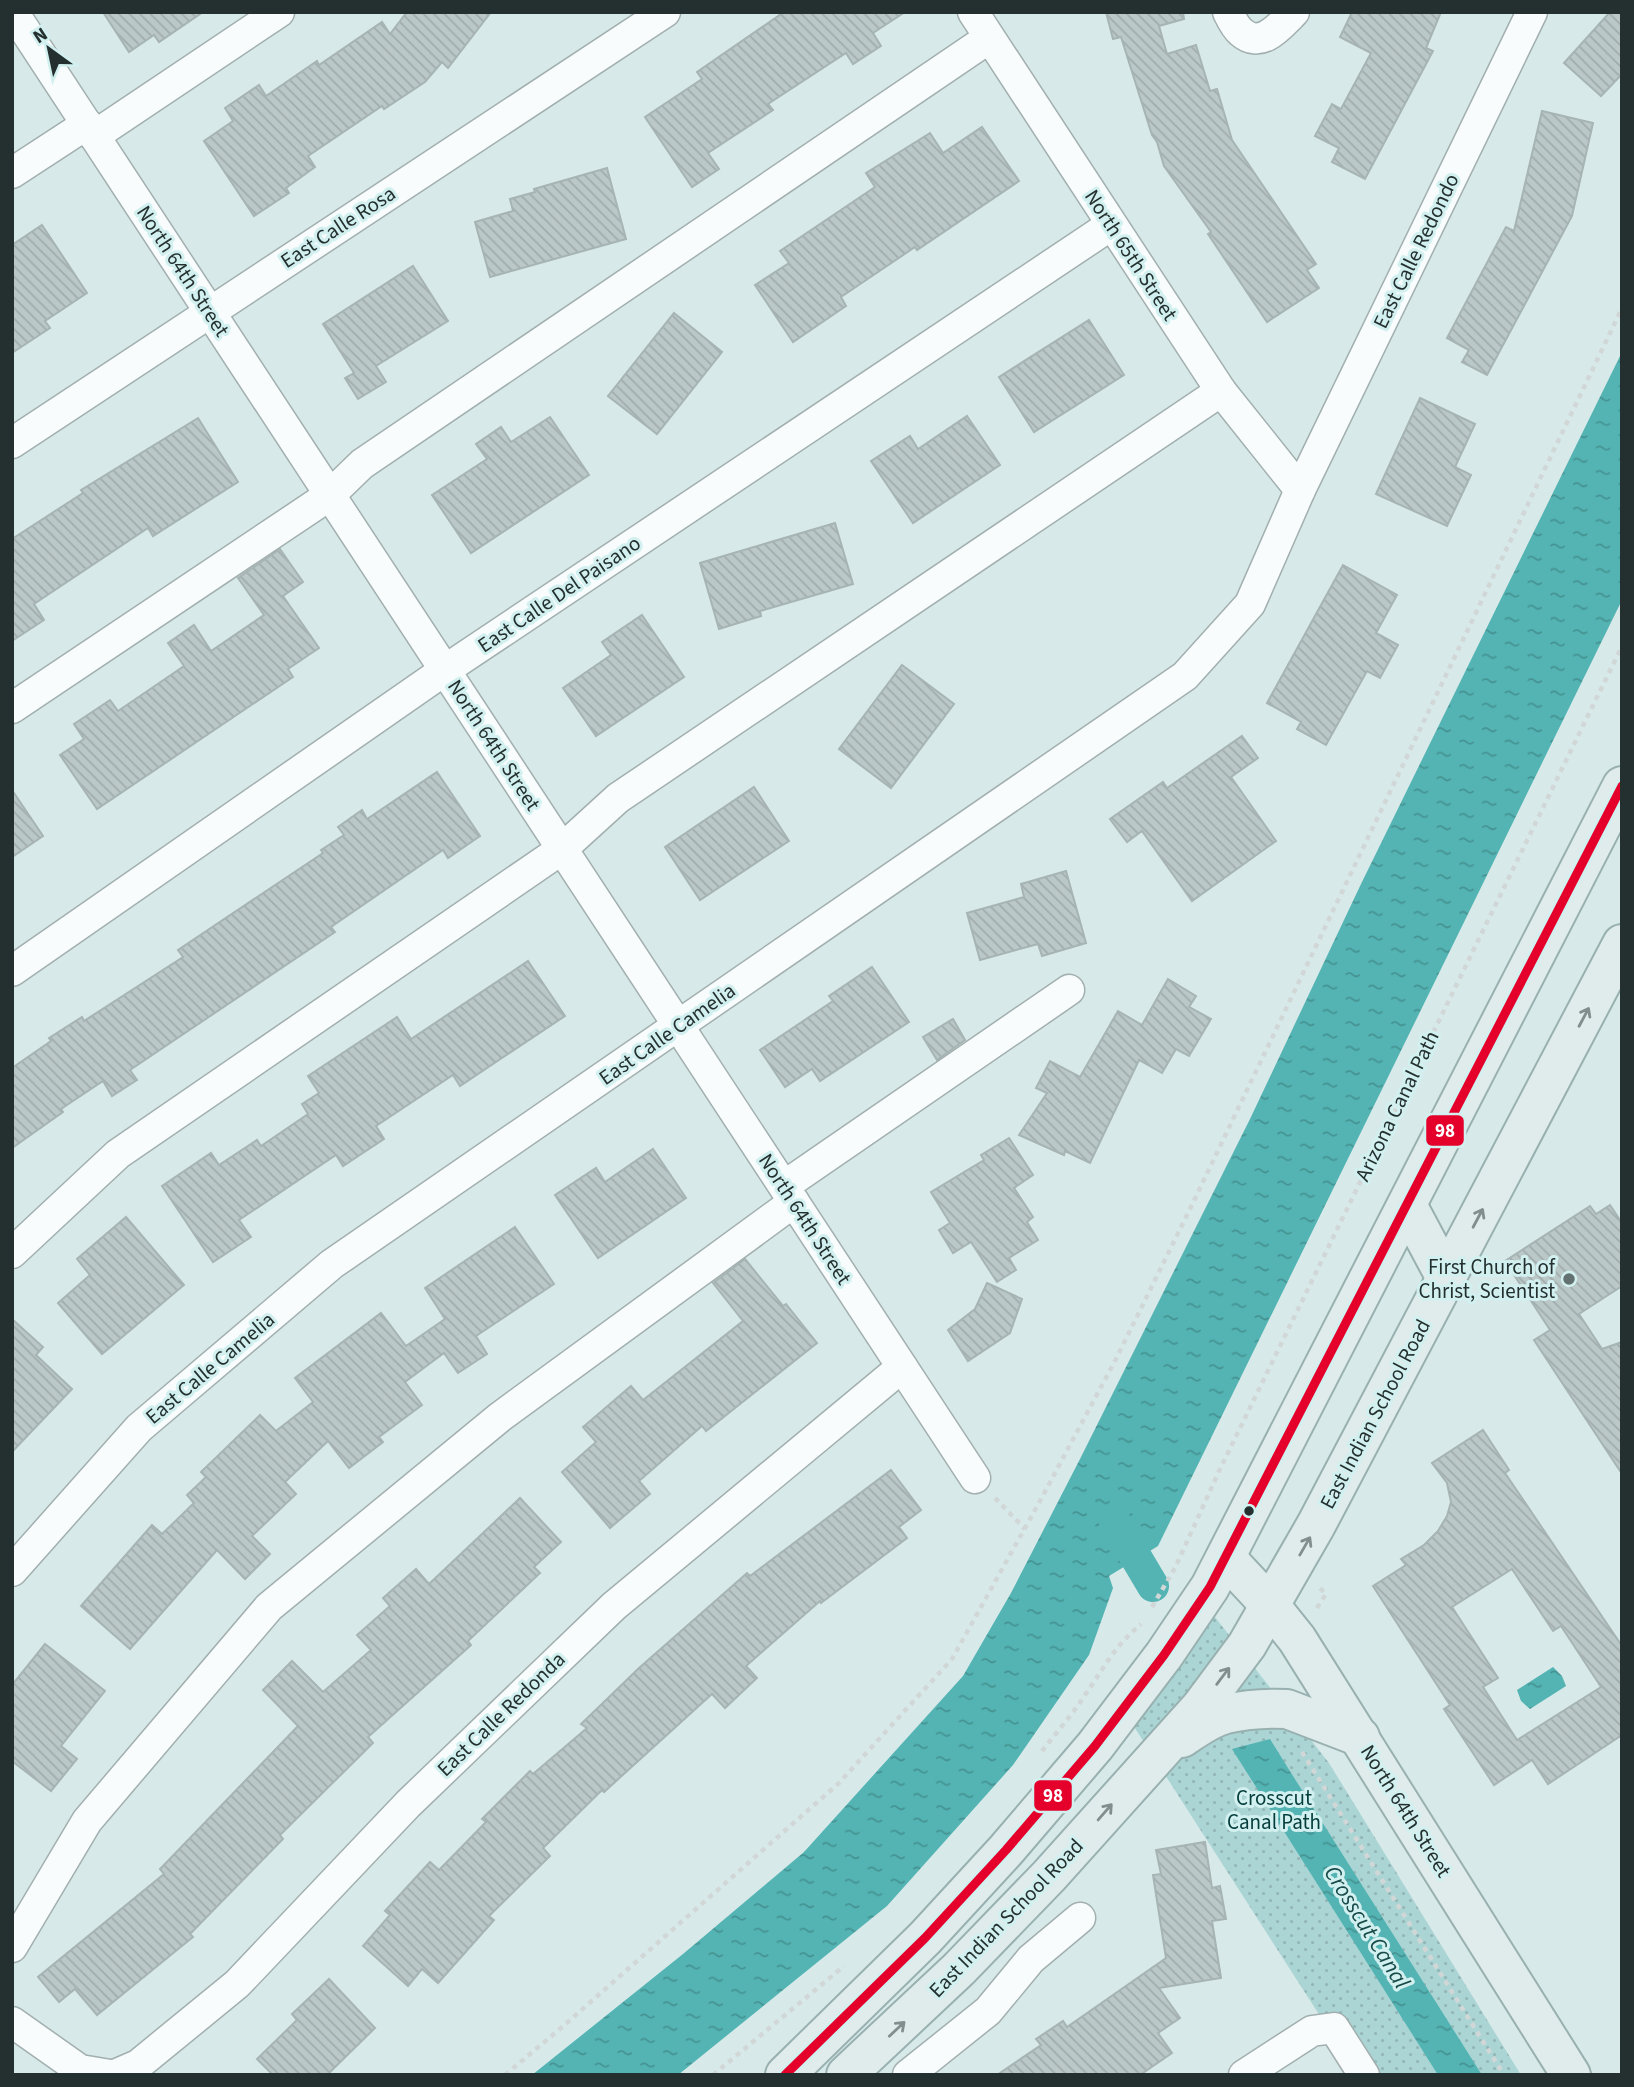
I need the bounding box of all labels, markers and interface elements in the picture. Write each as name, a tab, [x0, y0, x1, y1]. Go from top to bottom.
north arrow	[14, 14, 84, 84]
text: N	[28, 21, 53, 51]
street label: East Calle Redondo	[1365, 168, 1467, 334]
street label: East Calle Rosa	[275, 179, 401, 275]
street label: North 65th Street	[1077, 183, 1185, 327]
street label: North 64th Street	[129, 199, 237, 343]
street label: East Calle Del Paisano	[471, 528, 647, 660]
street label: North 64th Street	[440, 673, 548, 817]
street label: East Calle Camelia	[593, 976, 741, 1092]
one-way arrow	[1578, 1007, 1591, 1028]
street label: Arizona Canal Path	[1348, 1026, 1446, 1186]
line badge: 98	[1425, 1114, 1465, 1147]
text: 98	[1435, 1118, 1455, 1145]
street label: North 64th Street	[751, 1147, 859, 1291]
one-way arrow	[1472, 1208, 1485, 1229]
place label: First Church of Christ, Scientist	[1418, 1252, 1556, 1306]
marker: First Church of Christ, Scientist	[1561, 1271, 1577, 1287]
street label: East Calle Camelia	[139, 1305, 281, 1431]
street label: East Indian School Road	[1312, 1314, 1438, 1514]
unlabelled marker	[1242, 1504, 1256, 1518]
one-way arrow	[1298, 1536, 1312, 1556]
street label: East Calle Redonda	[430, 1645, 572, 1783]
one-way arrow	[1216, 1668, 1231, 1686]
street label: North 64th Street	[1353, 1739, 1459, 1883]
line badge: 98	[1033, 1779, 1073, 1812]
text: 98	[1043, 1783, 1063, 1810]
park label: Crosscut Canal Path	[1227, 1783, 1321, 1837]
one-way arrow	[1097, 1804, 1114, 1821]
street label: East Indian School Road	[922, 1832, 1090, 2004]
water label: Crosscut Canal	[1316, 1859, 1418, 1995]
one-way arrow	[888, 2020, 905, 2037]

